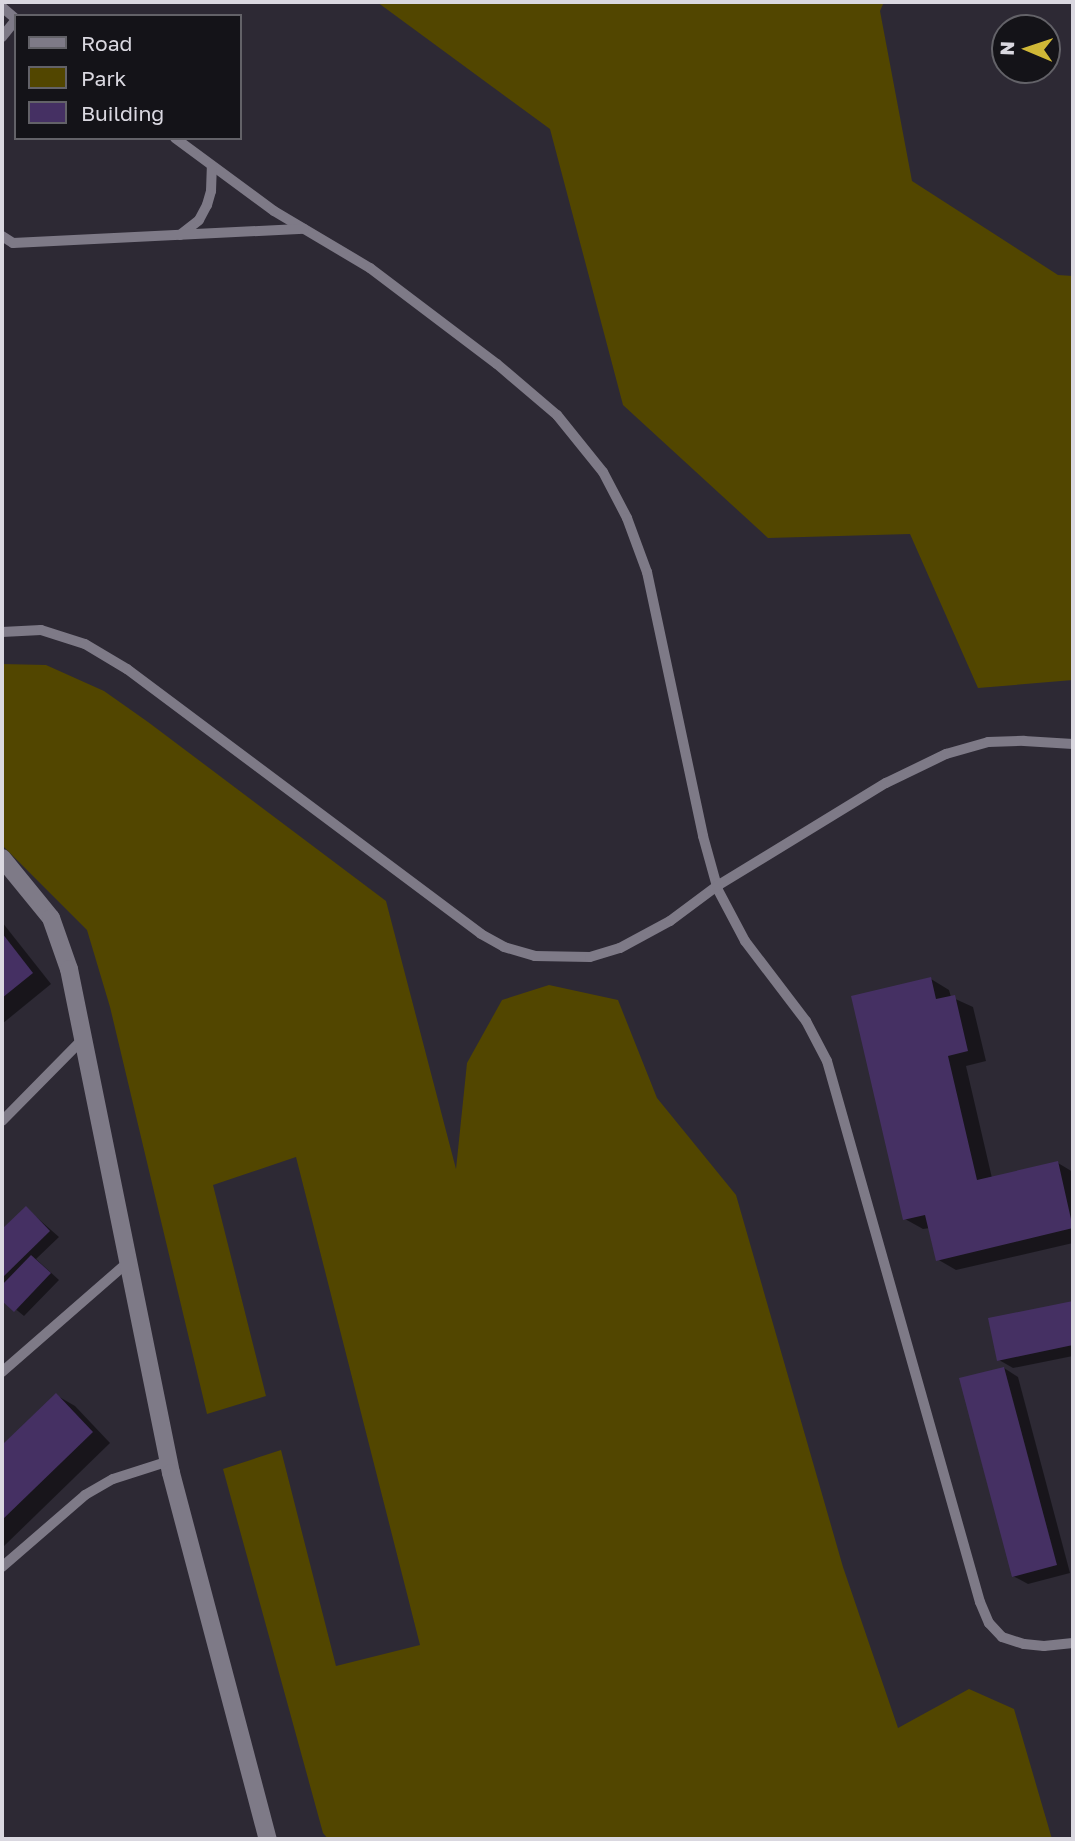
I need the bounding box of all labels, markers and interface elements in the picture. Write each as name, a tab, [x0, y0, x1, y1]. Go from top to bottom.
legend	[14, 14, 242, 140]
north arrow	[991, 14, 1061, 84]
text: Road	[81, 30, 132, 56]
text: N	[995, 41, 1018, 56]
text: Park	[81, 65, 126, 91]
text: Building	[81, 100, 164, 126]

